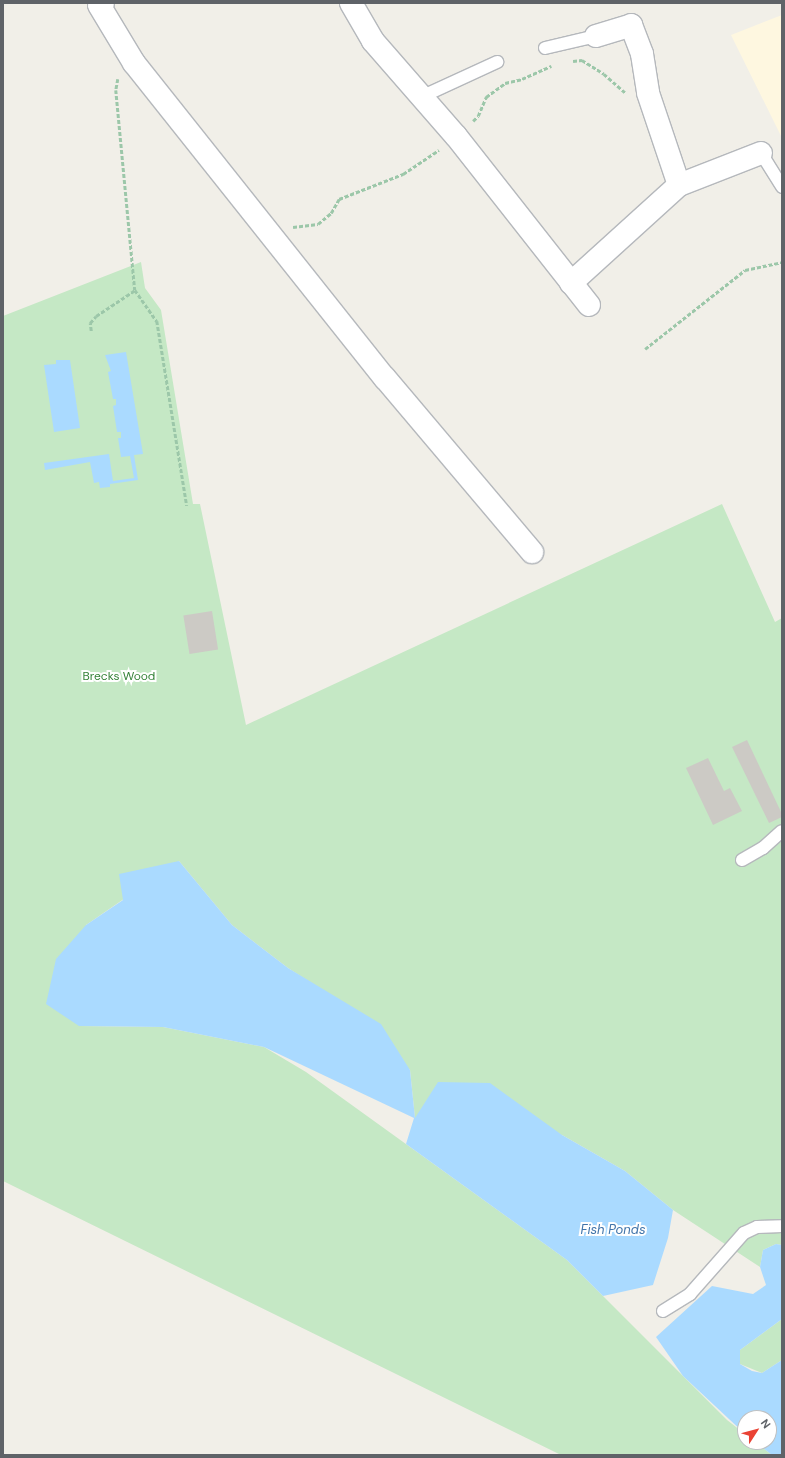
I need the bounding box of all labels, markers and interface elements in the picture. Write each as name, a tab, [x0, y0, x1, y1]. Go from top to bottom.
park label: Brecks Wood	[83, 670, 155, 684]
water label: Fish Ponds	[581, 1222, 645, 1238]
north arrow	[737, 1410, 777, 1450]
text: N	[758, 1416, 774, 1431]

